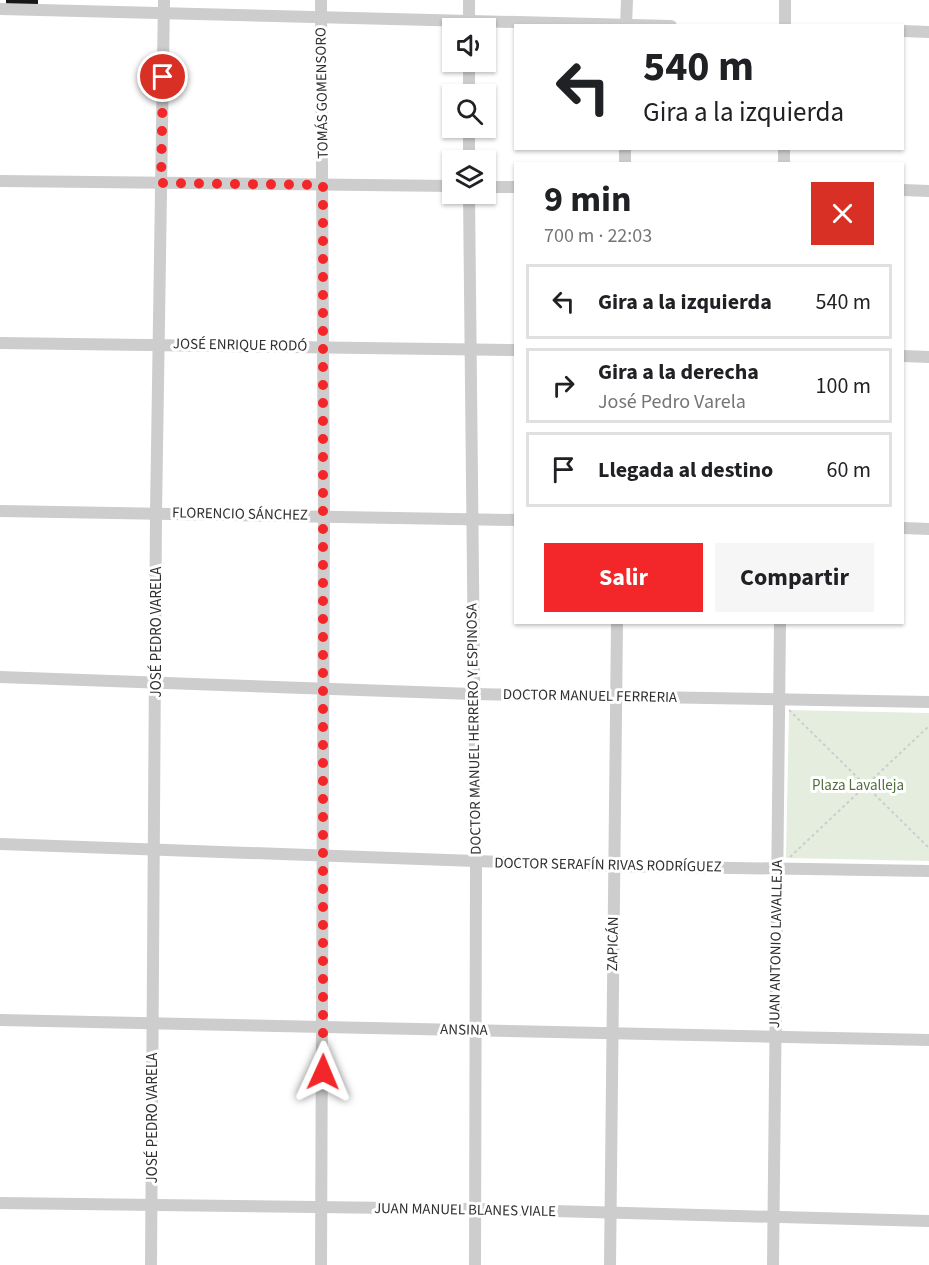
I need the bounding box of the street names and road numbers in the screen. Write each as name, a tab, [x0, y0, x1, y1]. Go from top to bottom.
street label: TOMÁS GOMENSORO	[310, 27, 334, 159]
street label: JOSÉ ENRIQUE RODÓ	[173, 333, 307, 357]
street label: FLORENCIO SÁNCHEZ	[172, 502, 308, 526]
street label: JOSÉ PEDRO VARELA	[146, 566, 167, 697]
street label: DOCTOR MANUEL HERRERO Y ESPINOSA	[461, 602, 487, 855]
street label: DOCTOR MANUEL FERRERIA	[503, 684, 678, 708]
street label: DOCTOR SERAFÍN RIVAS RODRÍGUEZ	[494, 853, 722, 877]
street label: JUAN ANTONIO LAVALLEJA	[764, 859, 788, 1028]
street label: ZAPICÁN	[602, 916, 624, 972]
street label: ANSINA	[440, 1019, 489, 1041]
street label: JOSÉ PEDRO VARELA	[142, 1052, 163, 1183]
street label: JUAN MANUEL BLANES VIALE	[374, 1198, 556, 1222]

